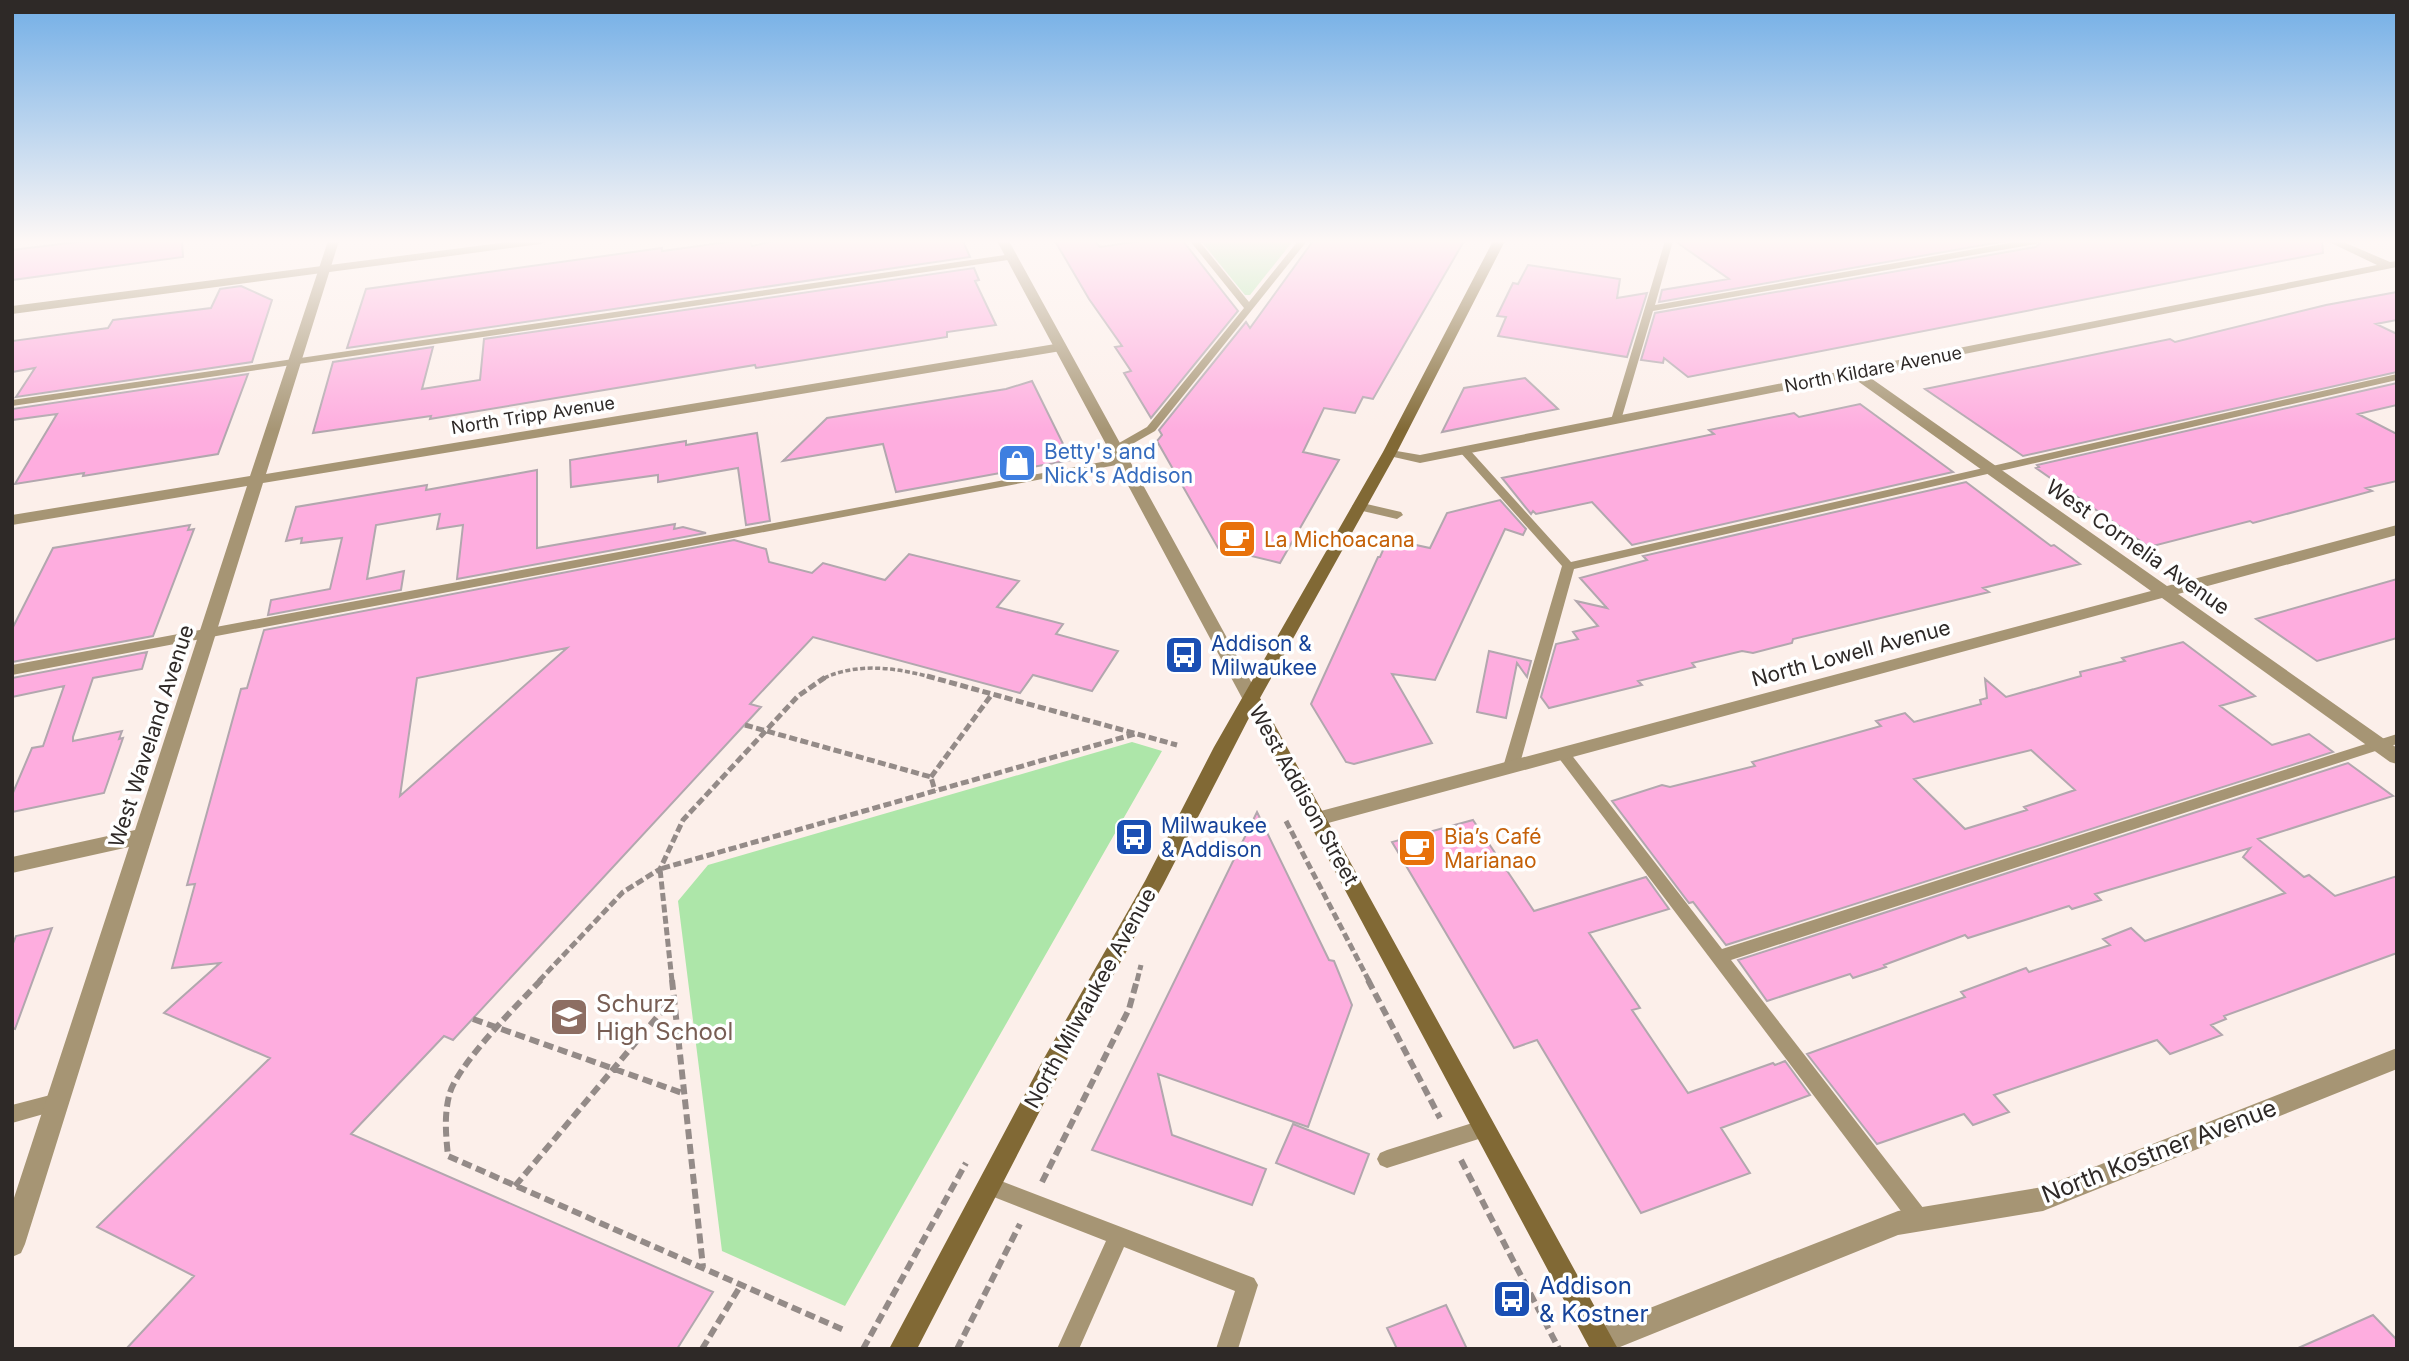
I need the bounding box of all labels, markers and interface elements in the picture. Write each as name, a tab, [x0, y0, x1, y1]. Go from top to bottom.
street label: North Kildare Avenue	[1782, 341, 1964, 397]
street label: North Tripp Avenue	[450, 392, 616, 438]
place label: Betty's and Nick's Addison	[1044, 439, 1193, 488]
shop icon: Betty's and Nick's Addison	[996, 442, 1038, 484]
street label: West Cornelia Avenue	[2041, 474, 2235, 620]
cafe icon: La Michoacana	[1216, 518, 1258, 560]
place label: La Michoacana	[1264, 527, 1415, 552]
street label: North Lowell Avenue	[1749, 614, 1953, 692]
street label: West Waveland Avenue	[103, 622, 199, 850]
place label: Addison & Milwaukee	[1211, 631, 1317, 680]
bus stop icon: Addison & Milwaukee	[1163, 634, 1205, 676]
street label: West Addison Street	[1244, 700, 1364, 890]
place label: Milwaukee & Addison	[1161, 813, 1267, 862]
bus stop icon: Milwaukee & Addison	[1113, 816, 1155, 858]
place label: Bia’s Café Marianao	[1444, 824, 1542, 873]
cafe icon: Bia’s Café Marianao	[1396, 827, 1438, 869]
street label: North Milwaukee Avenue	[1019, 884, 1161, 1112]
place label: Schurz High School	[596, 989, 733, 1046]
school or university icon: Schurz High School	[548, 996, 590, 1038]
street label: North Kostner Avenue	[2038, 1093, 2280, 1209]
place label: Addison & Kostner	[1539, 1271, 1649, 1328]
bus stop icon: Addison & Kostner	[1491, 1278, 1533, 1320]

